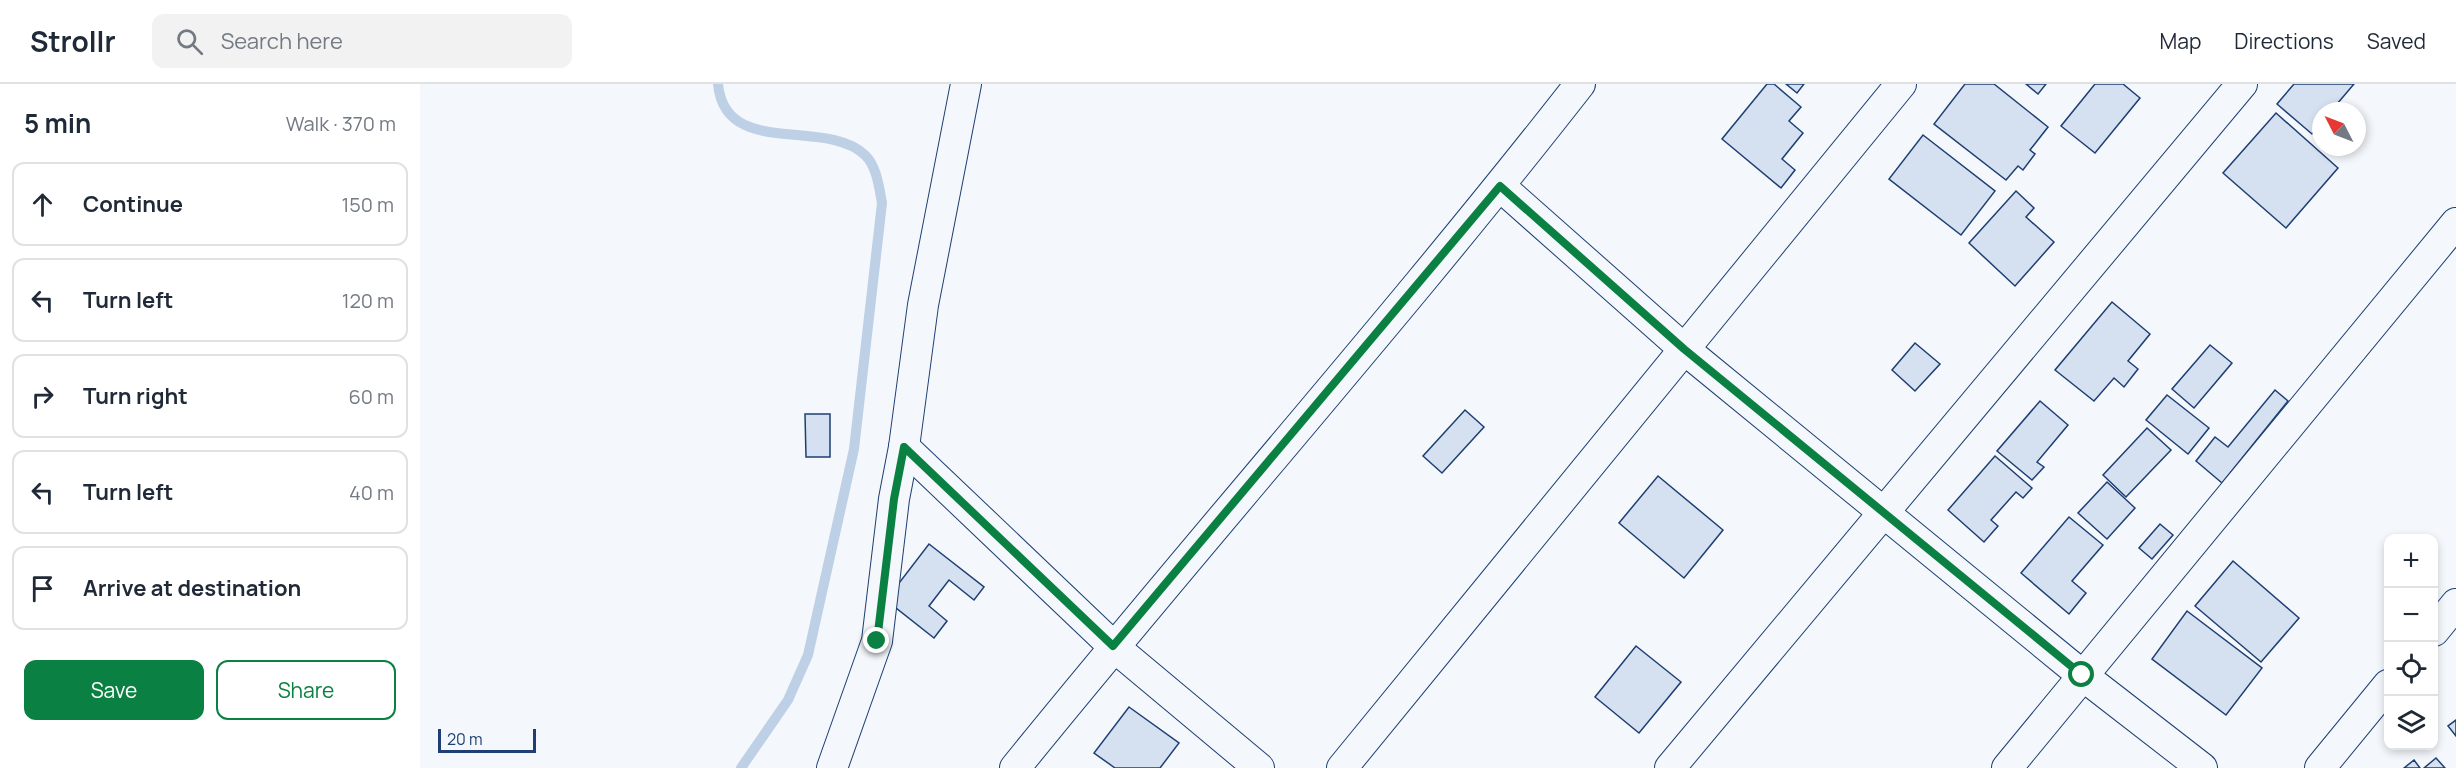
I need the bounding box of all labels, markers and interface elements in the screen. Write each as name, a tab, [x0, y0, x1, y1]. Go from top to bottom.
search box	[152, 14, 572, 68]
text: Strollr	[30, 22, 116, 60]
icon: search	[173, 25, 206, 58]
text: Search here	[221, 26, 343, 56]
text: Map	[2160, 27, 2201, 55]
text: Directions	[2234, 27, 2334, 55]
text: Saved	[2367, 27, 2426, 55]
north arrow	[2312, 102, 2366, 156]
text: 5 min	[24, 105, 91, 141]
text: Walk · 370 m	[286, 110, 396, 137]
icon: ahead	[26, 188, 59, 221]
text: Continue	[83, 189, 183, 219]
text: 150 m	[341, 191, 394, 218]
icon: left	[26, 284, 59, 317]
text: Turn left	[83, 285, 173, 315]
text: 120 m	[342, 287, 394, 314]
icon: right	[26, 380, 59, 413]
text: Turn right	[83, 381, 188, 411]
text: 60 m	[348, 383, 394, 410]
icon: left	[26, 476, 59, 509]
text: Turn left	[83, 477, 173, 507]
text: 40 m	[349, 479, 394, 506]
map controls	[2384, 534, 2438, 750]
button: +	[2384, 534, 2438, 588]
icon: arrive	[26, 572, 59, 605]
text: Arrive at destination	[83, 573, 301, 603]
button: −	[2384, 588, 2438, 642]
route end	[863, 627, 889, 653]
button: locate	[2384, 642, 2438, 696]
button: Save	[24, 660, 204, 720]
button: Share	[216, 660, 396, 720]
route start	[2068, 661, 2094, 687]
button: layers	[2384, 696, 2438, 750]
scale bar	[438, 726, 536, 754]
text: 20 m	[447, 728, 483, 750]

